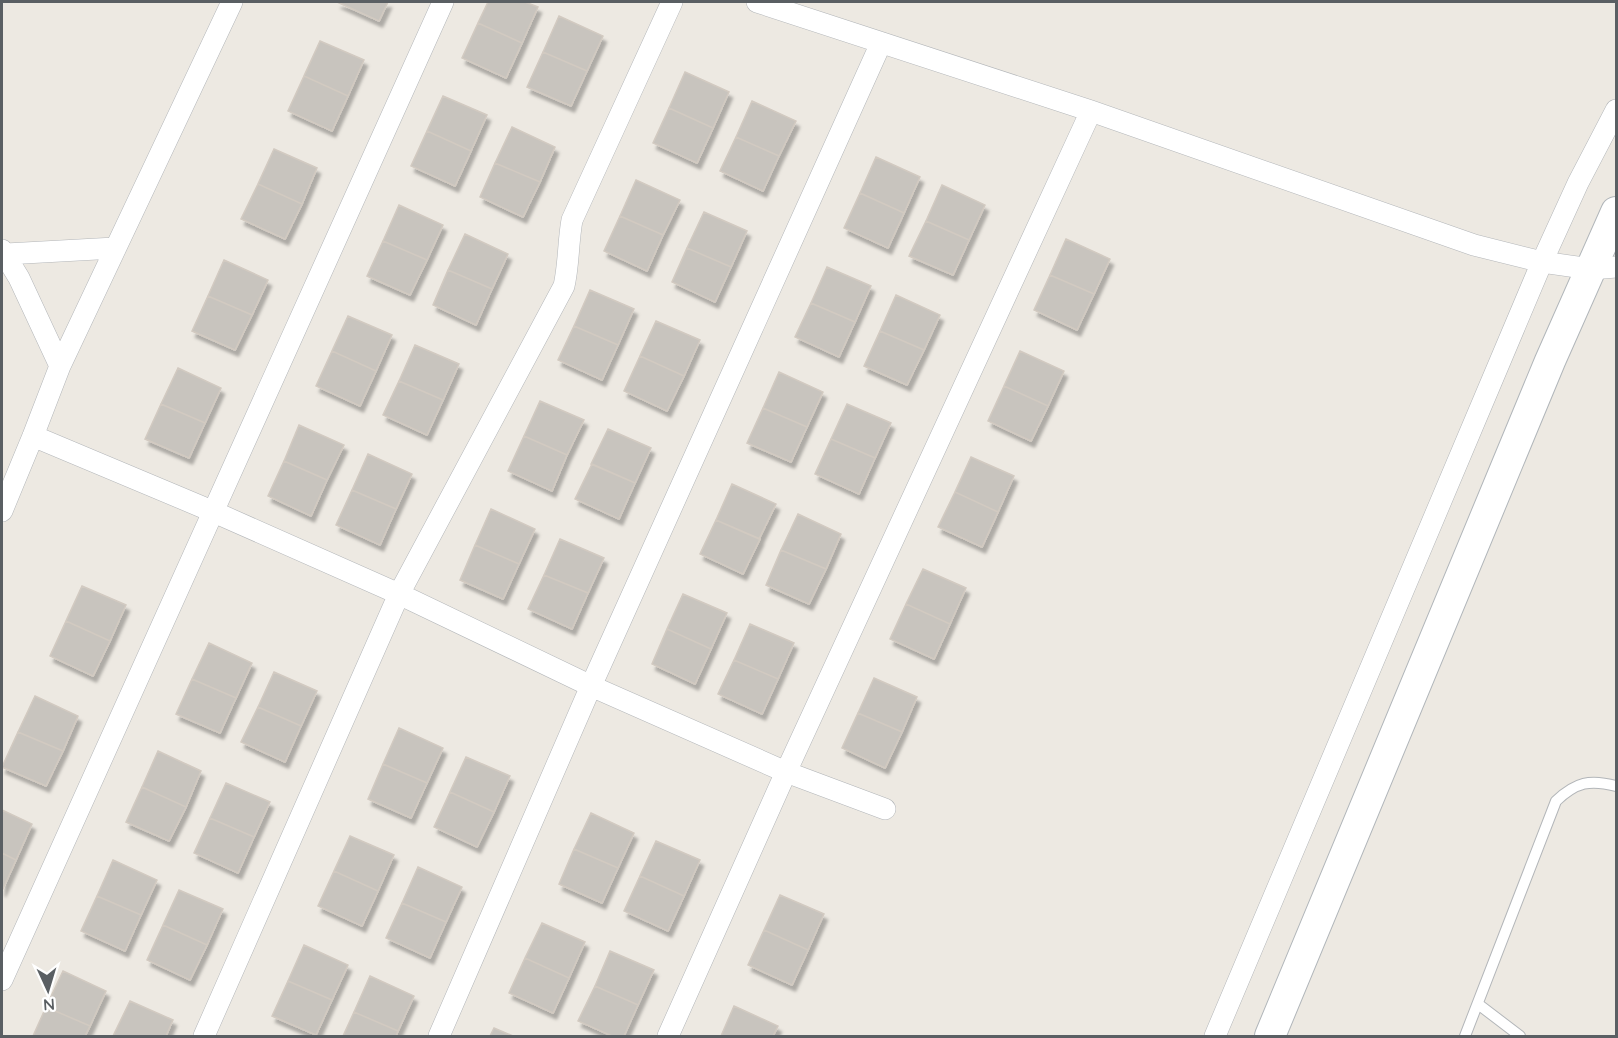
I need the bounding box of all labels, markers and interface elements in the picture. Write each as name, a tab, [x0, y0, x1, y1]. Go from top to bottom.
north arrow	[18, 960, 78, 1020]
text: N	[42, 995, 56, 1015]

